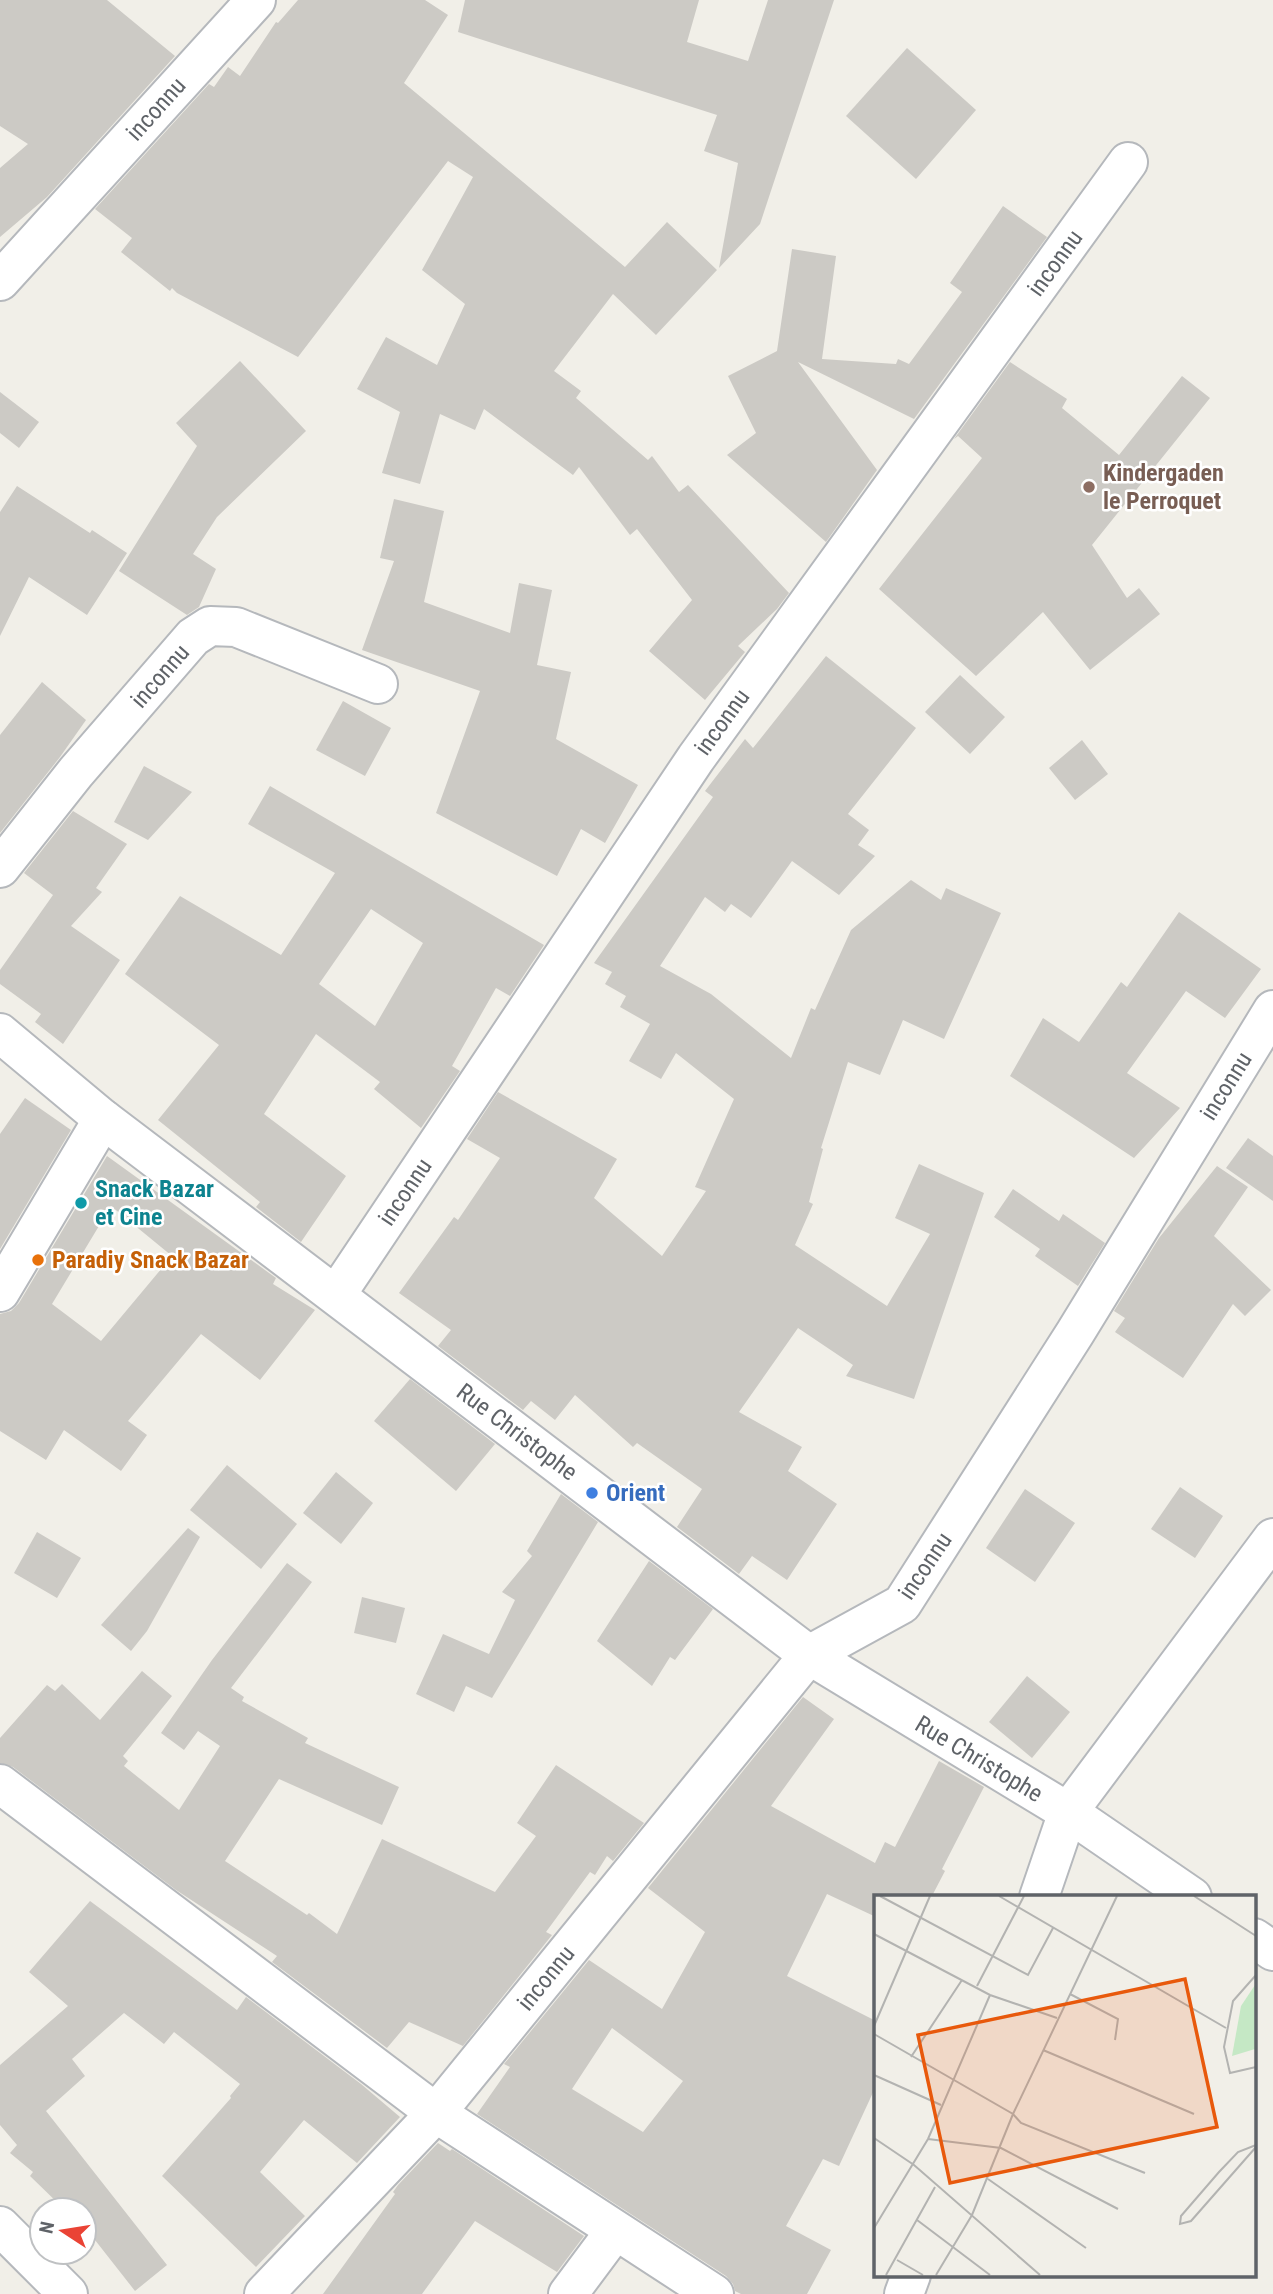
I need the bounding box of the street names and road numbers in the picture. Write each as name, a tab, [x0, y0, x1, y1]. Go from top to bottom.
street label: inconnu	[120, 72, 192, 146]
street label: inconnu	[1022, 224, 1088, 302]
street label: inconnu	[125, 638, 195, 714]
street label: inconnu	[689, 683, 755, 761]
street label: inconnu	[1194, 1047, 1258, 1125]
street label: inconnu	[372, 1153, 438, 1231]
street label: Rue Christophe	[451, 1378, 583, 1486]
street label: inconnu	[892, 1527, 958, 1605]
street label: Rue Christophe	[910, 1710, 1048, 1808]
street label: inconnu	[511, 1940, 581, 2016]

